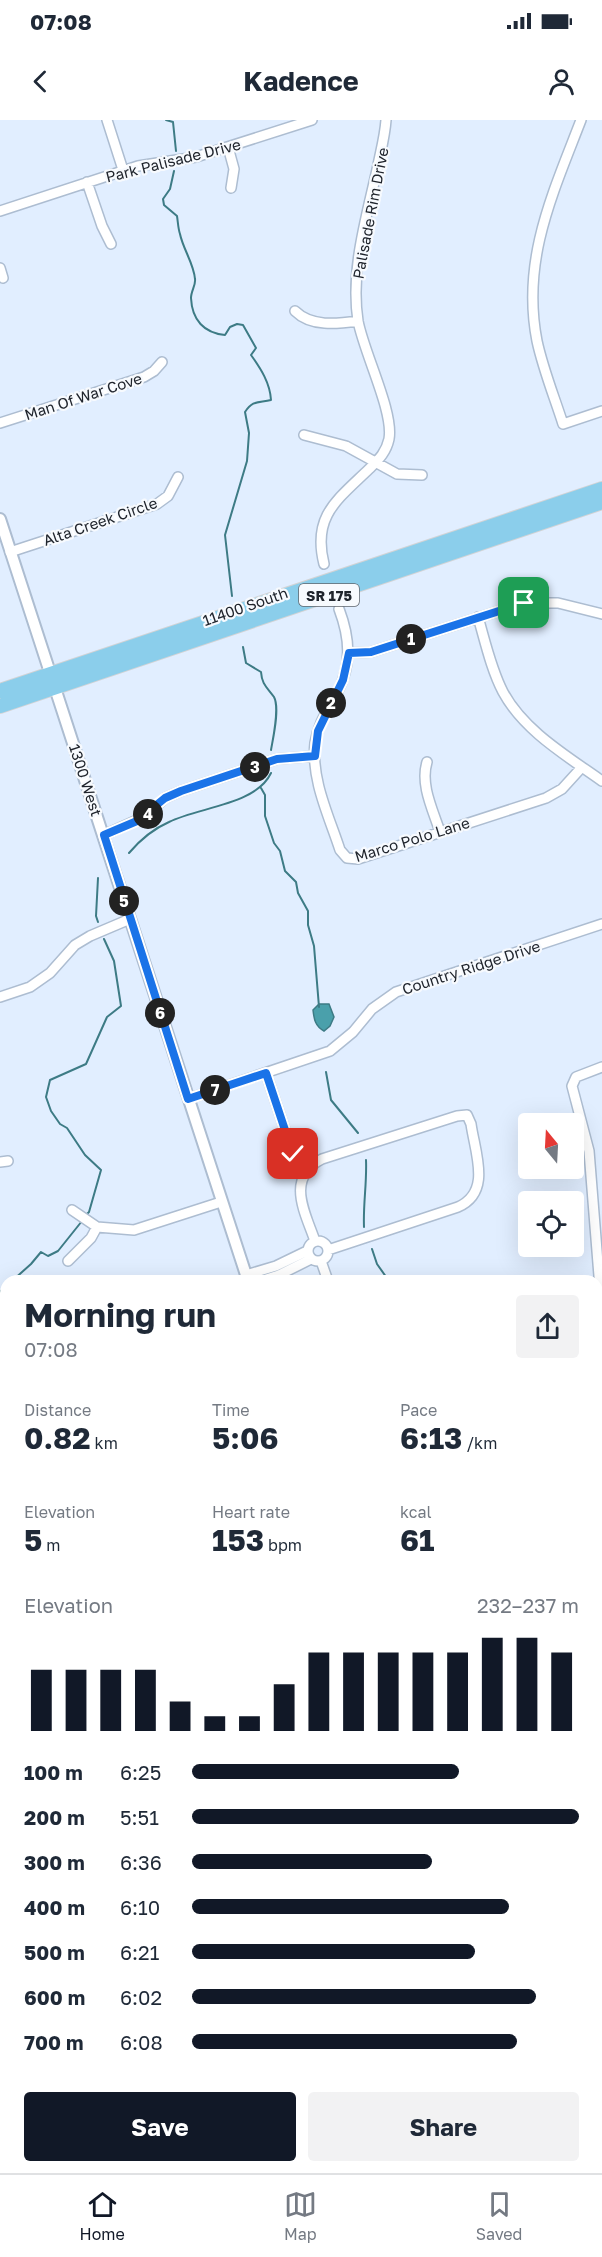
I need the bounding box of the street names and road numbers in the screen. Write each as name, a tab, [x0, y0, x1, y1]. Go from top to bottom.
street label: Park Palisade Drive	[104, 134, 243, 185]
street label: Palisade Rim Drive	[348, 145, 392, 280]
street label: Man Of War Cove	[22, 368, 144, 423]
street label: Alta Creek Circle	[41, 493, 160, 549]
street label: 11400 South	[200, 583, 290, 629]
road number: SR 175	[299, 584, 359, 606]
street label: 1300 West	[66, 742, 106, 818]
street label: Marco Polo Lane	[352, 813, 472, 865]
street label: Country Ridge Drive	[400, 936, 543, 998]

